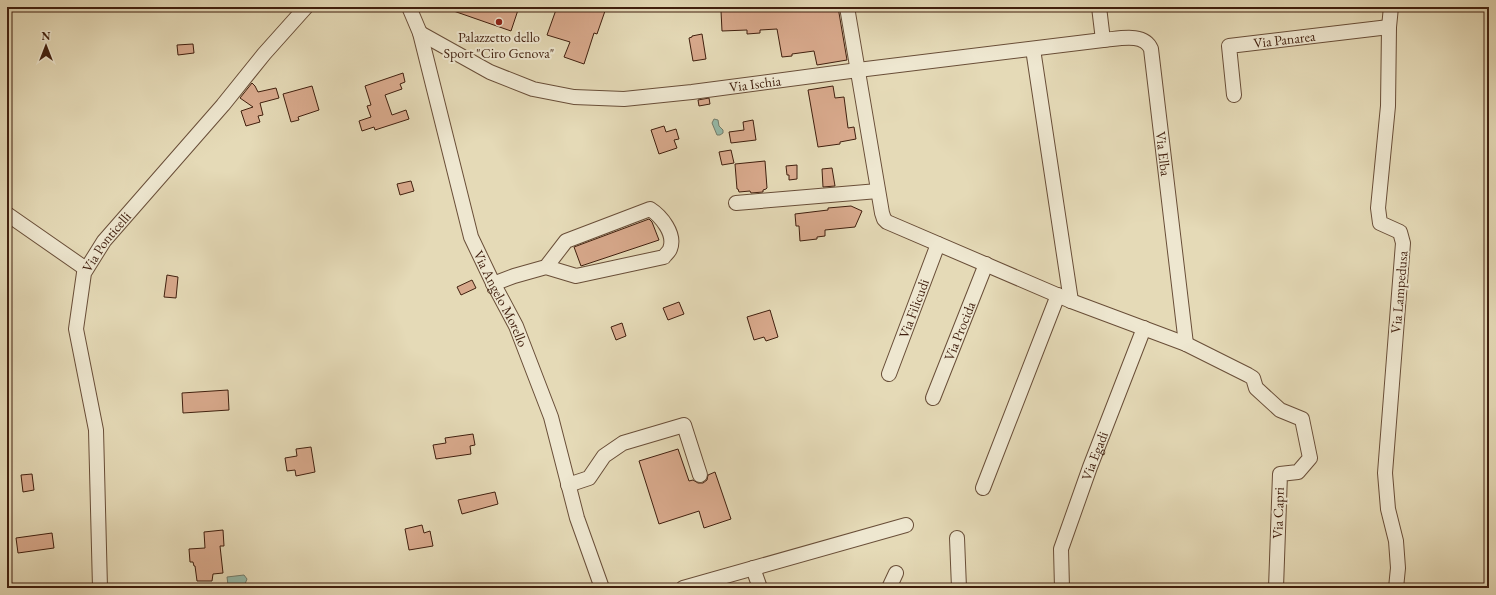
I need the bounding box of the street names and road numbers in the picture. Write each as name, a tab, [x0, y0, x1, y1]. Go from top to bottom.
street label: Via Panarea	[1252, 27, 1317, 52]
street label: Via Ischia	[728, 71, 782, 96]
street label: Via Elba	[1152, 130, 1175, 177]
street label: Via Ponticelli	[78, 207, 135, 275]
street label: Via Angelo Morello	[470, 247, 532, 350]
street label: Via Lampedusa	[1386, 250, 1412, 334]
street label: Via Filicudi	[894, 276, 933, 341]
street label: Via Procida	[940, 298, 979, 363]
street label: Via Egadi	[1077, 428, 1112, 483]
street label: Via Capri	[1268, 486, 1288, 539]

